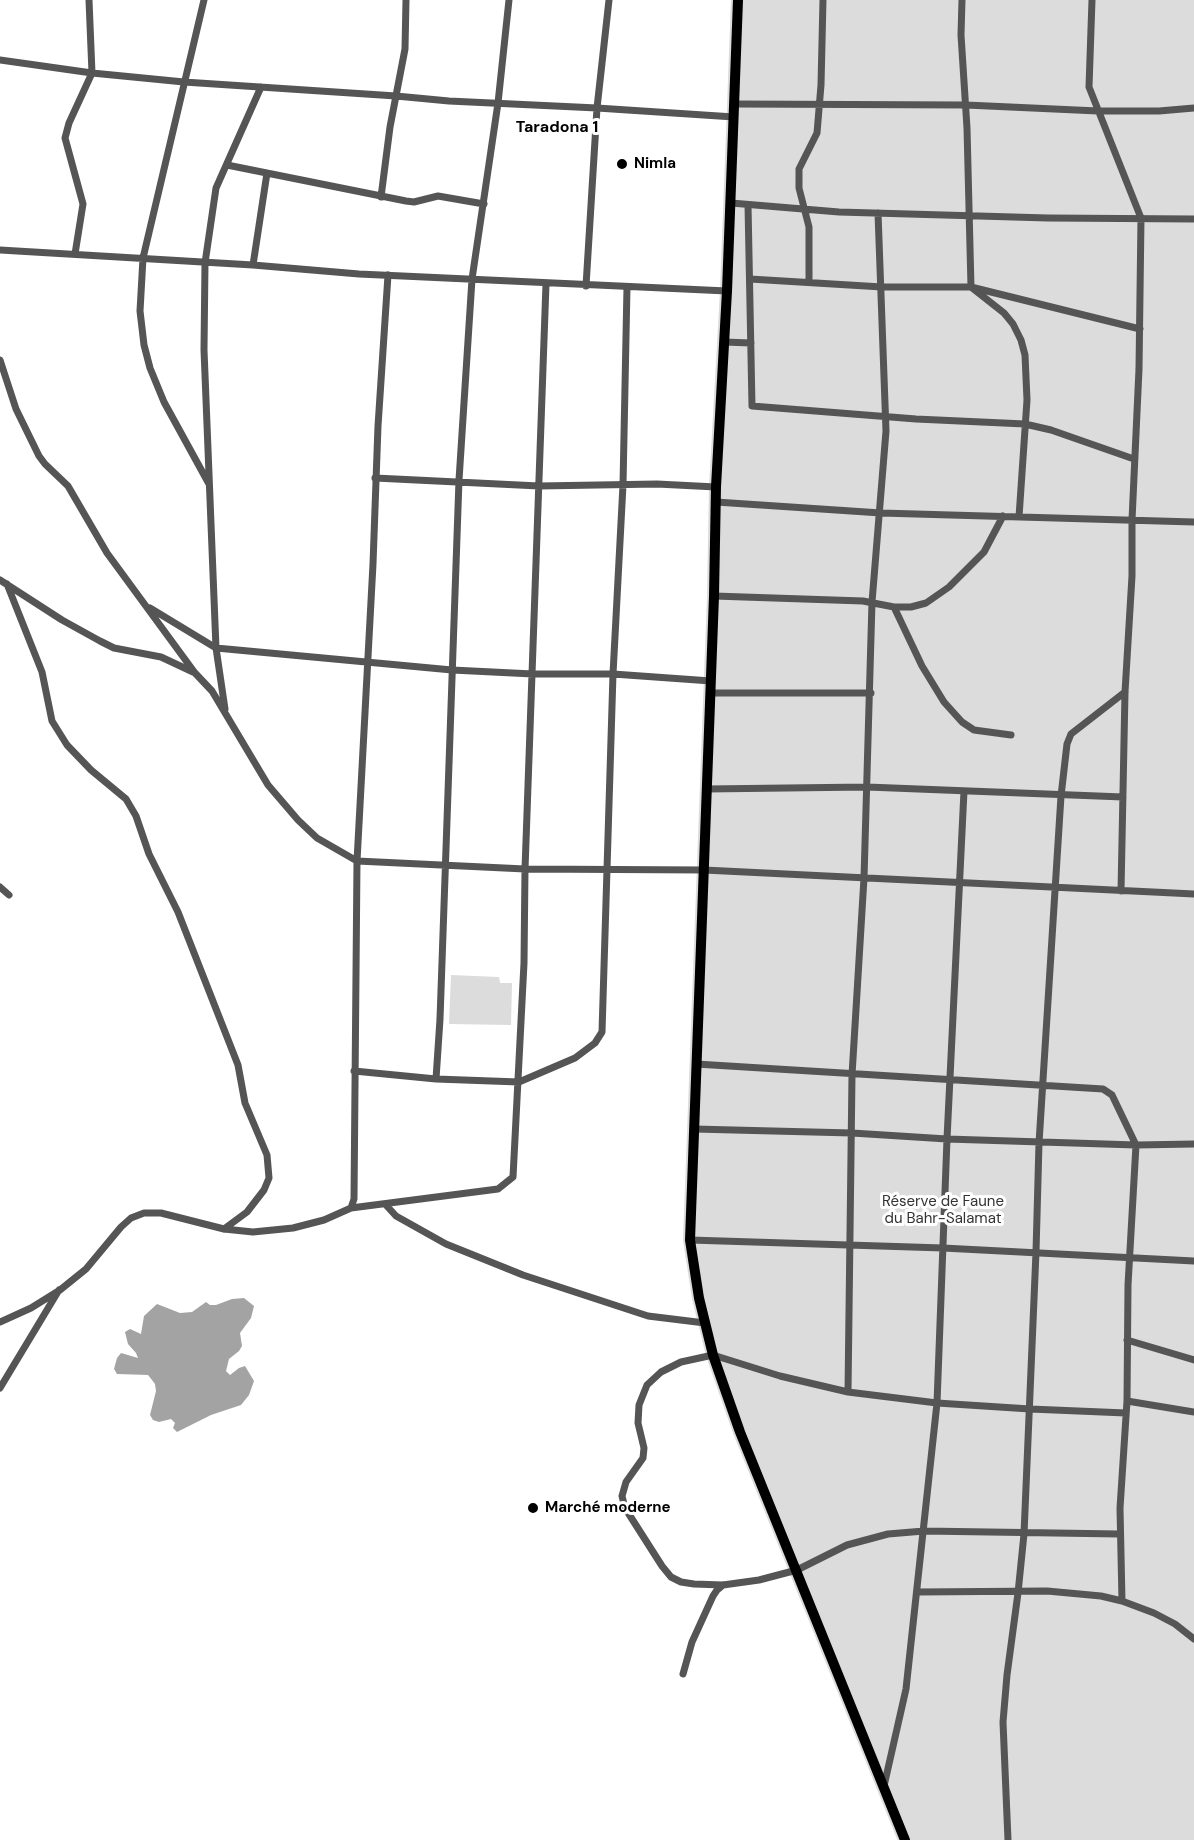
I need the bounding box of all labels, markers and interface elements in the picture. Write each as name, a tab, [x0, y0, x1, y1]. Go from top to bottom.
district label: Taradona 1	[516, 118, 598, 138]
place label: Nimla	[634, 155, 676, 173]
marker: Nimla	[615, 157, 629, 171]
park label: Réserve de Faune du Bahr-Salamat	[882, 1193, 1004, 1228]
place label: Marché moderne	[545, 1499, 671, 1517]
marker: Marché moderne	[526, 1501, 540, 1515]

